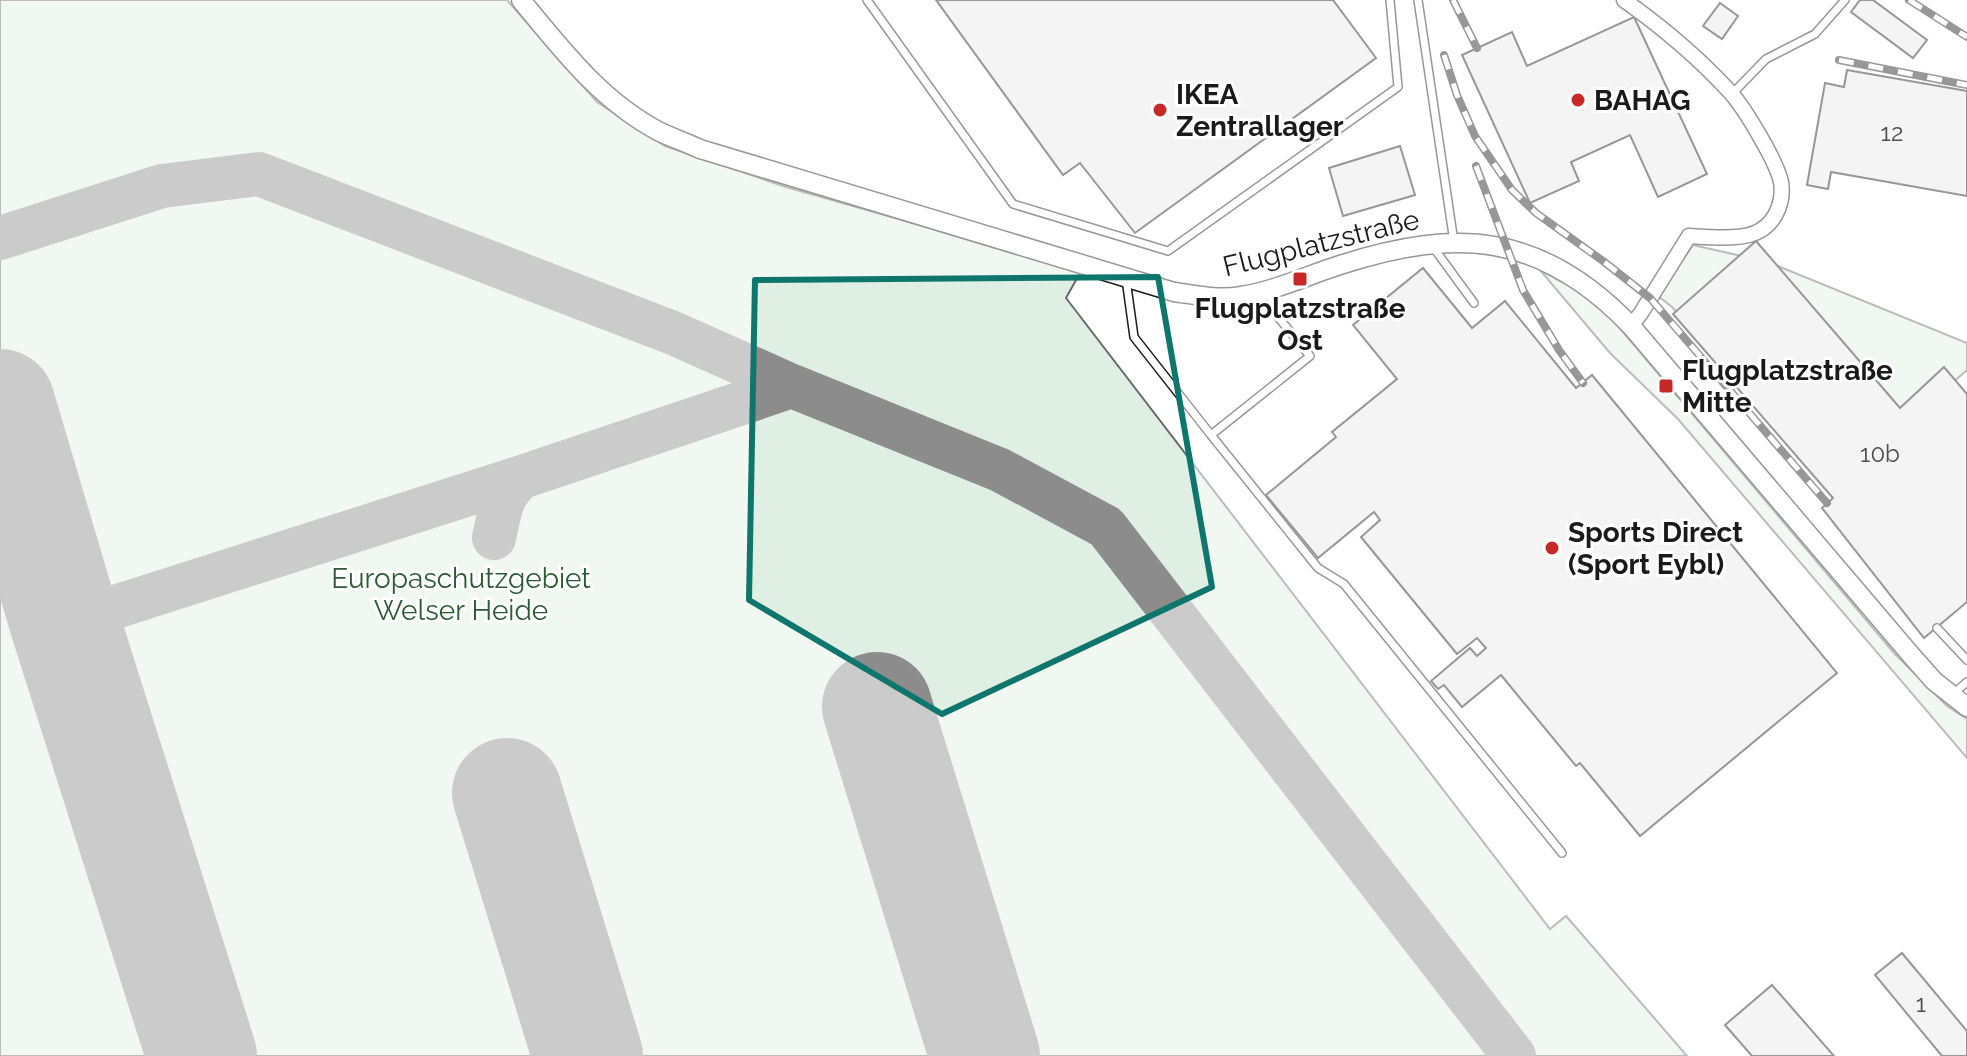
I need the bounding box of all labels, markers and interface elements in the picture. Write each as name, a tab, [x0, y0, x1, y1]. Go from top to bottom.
place label: IKEA Zentrallager	[1176, 78, 1344, 143]
place label: BAHAG	[1594, 84, 1691, 117]
marker: BAHAG	[1569, 91, 1587, 109]
marker: IKEA Zentrallager	[1151, 101, 1169, 119]
house number: 12	[1881, 118, 1903, 147]
street label: Flugplatzstraße	[1219, 203, 1423, 283]
marker: Flugplatzstraße Ost	[1291, 270, 1309, 288]
place label: Flugplatzstraße Ost	[1195, 292, 1406, 357]
place label: Flugplatzstraße Mitte	[1682, 354, 1893, 419]
marker: Flugplatzstraße Mitte	[1657, 377, 1675, 395]
house number: 10b	[1860, 439, 1900, 468]
place label: Sports Direct (Sport Eybl)	[1568, 516, 1743, 581]
marker: Sports Direct (Sport Eybl)	[1543, 539, 1561, 557]
park label: Europaschutzgebiet Welser Heide	[331, 562, 591, 627]
house number: 1	[1916, 989, 1926, 1018]

